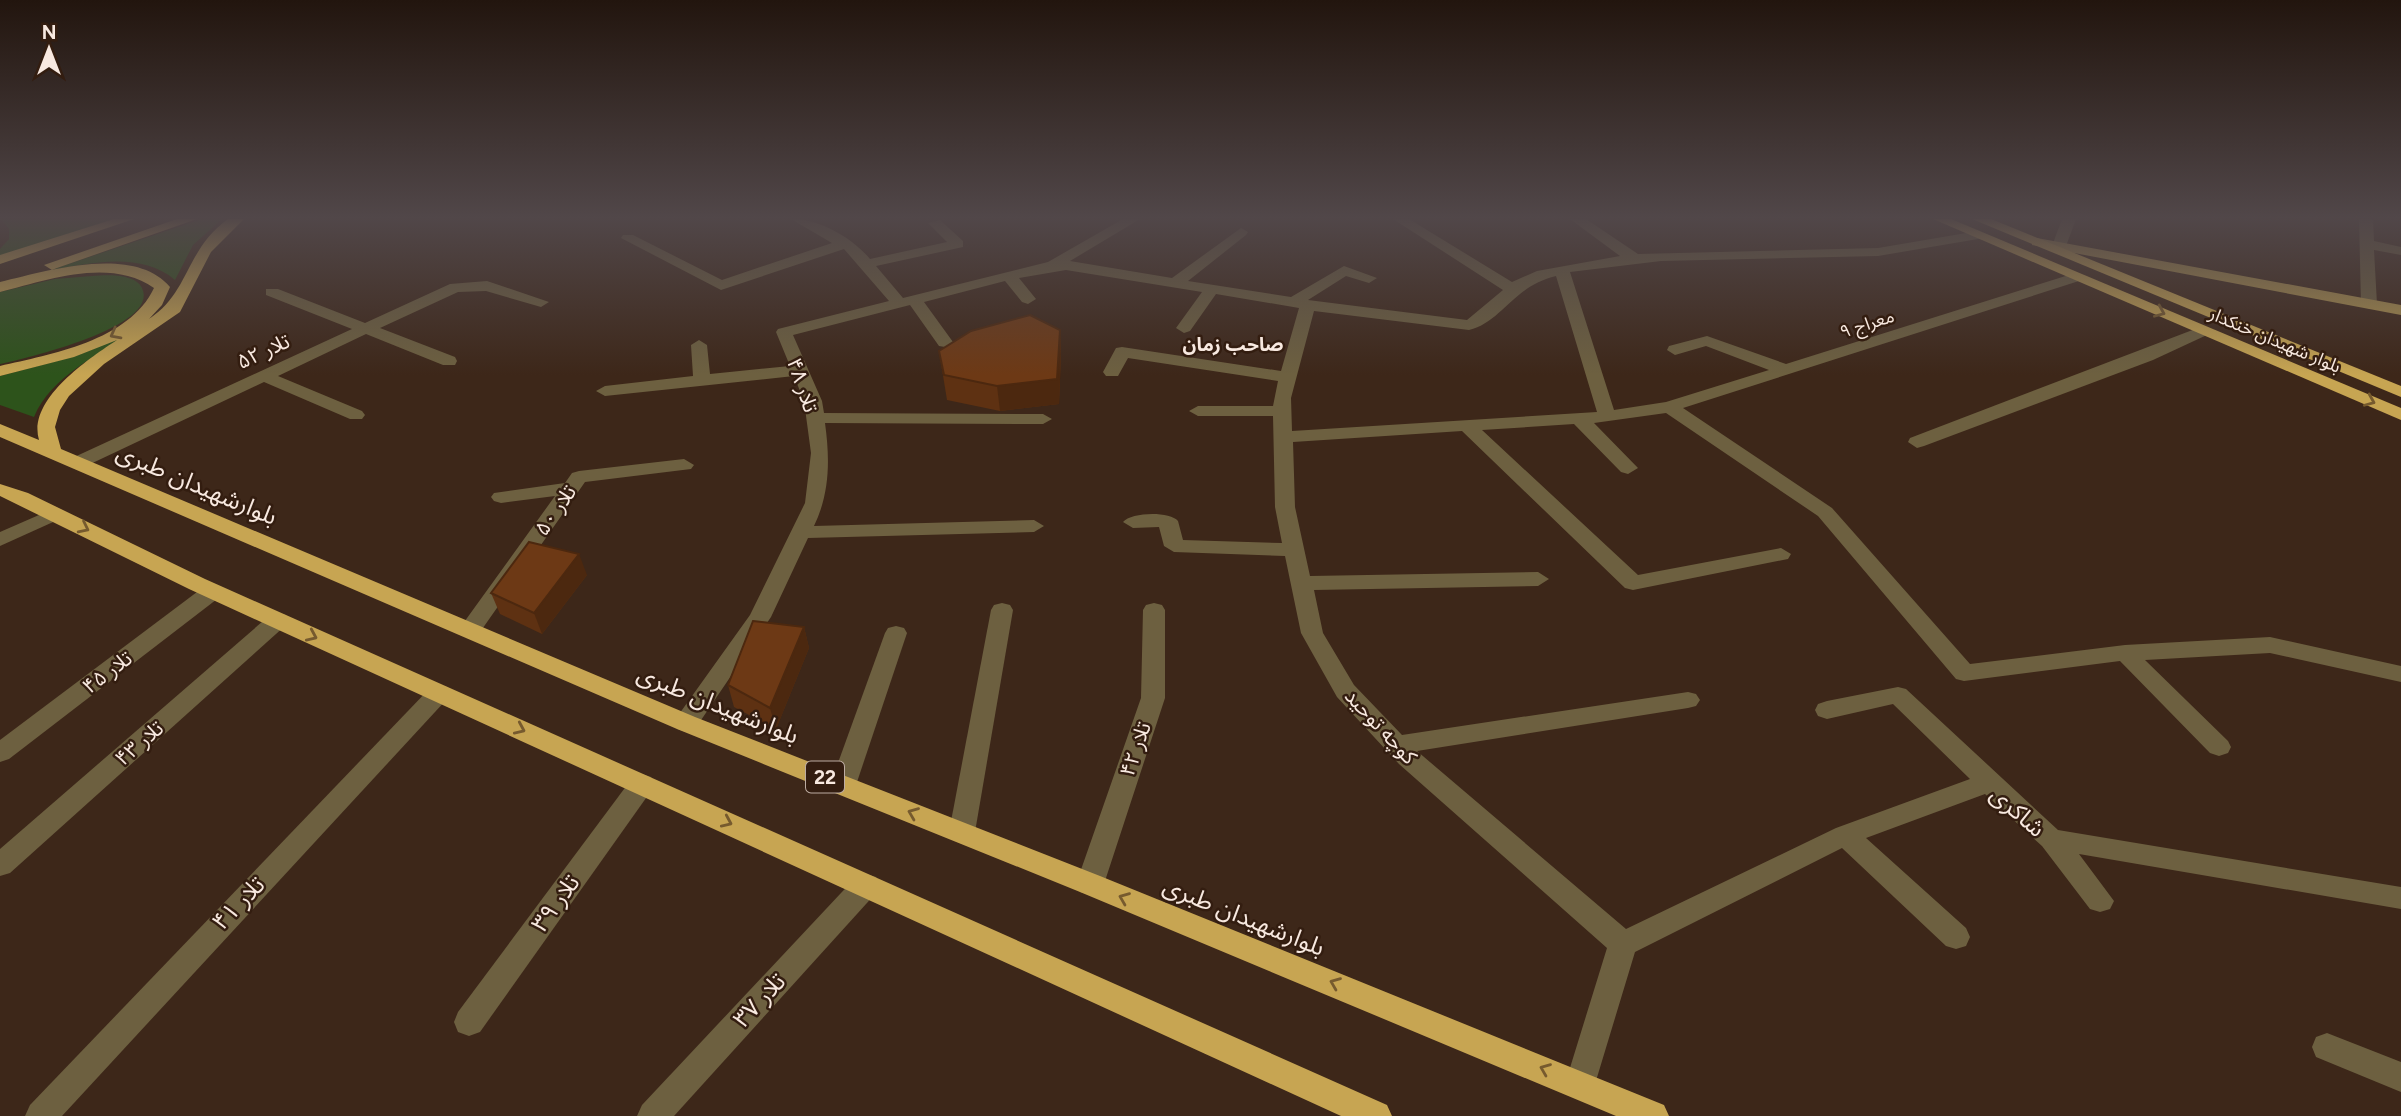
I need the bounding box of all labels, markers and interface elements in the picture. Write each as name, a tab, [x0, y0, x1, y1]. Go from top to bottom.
north arrow	[14, 14, 84, 84]
text: N	[42, 21, 56, 44]
street label: بلوار شهیدان خنکدار	[2205, 302, 2344, 378]
one-way arrow	[2154, 304, 2166, 318]
street label: معراج ۹	[1837, 305, 1898, 345]
one-way arrow	[110, 325, 122, 339]
street label: تلار ۵۲	[232, 328, 294, 374]
district label: صاحب زمان	[1183, 333, 1283, 356]
street label: تلار ۴۸	[782, 355, 824, 415]
one-way arrow	[2363, 393, 2375, 407]
street label: بلوارشهیدان طبری	[112, 437, 282, 531]
street label: تلار ۵۰	[529, 480, 581, 540]
one-way arrow	[77, 520, 89, 534]
one-way arrow	[305, 628, 317, 642]
street label: تلار ۴۵	[77, 645, 137, 699]
street label: بلوارشهیدان طبری	[633, 658, 803, 750]
street label: کوچه توحید	[1339, 683, 1422, 770]
street label: تلار ۴۳	[110, 715, 168, 771]
street label: تلار ۴۲	[1114, 719, 1156, 779]
one-way arrow	[513, 721, 525, 735]
road number: 22	[806, 762, 844, 792]
street label: شاکری	[1985, 779, 2051, 843]
one-way arrow	[908, 807, 920, 821]
one-way arrow	[720, 814, 732, 828]
street label: تلار ۳۹	[525, 869, 585, 937]
street label: تلار ۴۱	[205, 870, 271, 936]
street label: بلوارشهیدان طبری	[1159, 870, 1329, 962]
one-way arrow	[1119, 892, 1131, 906]
street label: تلار ۳۷	[727, 967, 791, 1033]
one-way arrow	[1329, 978, 1341, 992]
one-way arrow	[1540, 1064, 1552, 1078]

